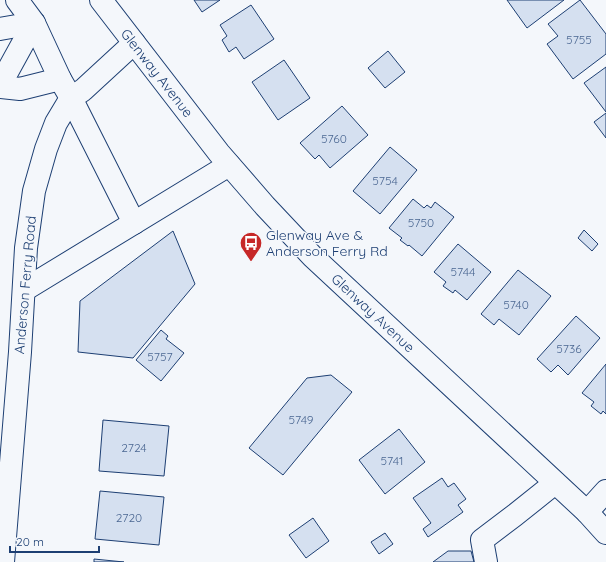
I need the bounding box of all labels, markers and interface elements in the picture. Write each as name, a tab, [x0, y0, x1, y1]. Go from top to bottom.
street label: Glenway Avenue	[117, 25, 197, 121]
house number: 5755	[566, 32, 592, 47]
house number: 5760	[321, 131, 347, 146]
house number: 5754	[372, 173, 398, 188]
street label: Anderson Ferry Road	[10, 215, 40, 355]
house number: 5750	[408, 215, 434, 230]
place label: Glenway Ave & Anderson Ferry Rd	[266, 226, 388, 260]
bus stop icon: Glenway Ave & Anderson Ferry Rd	[238, 230, 264, 263]
house number: 5744	[451, 264, 475, 279]
street label: Glenway Avenue	[328, 270, 419, 356]
house number: 5740	[503, 297, 529, 312]
house number: 5736	[556, 341, 582, 356]
house number: 5757	[147, 349, 173, 364]
house number: 5749	[289, 412, 314, 427]
house number: 2724	[121, 440, 147, 455]
house number: 5741	[381, 453, 403, 468]
house number: 2720	[116, 510, 142, 525]
scale bar	[10, 528, 99, 554]
text: 20 m	[16, 534, 44, 549]

